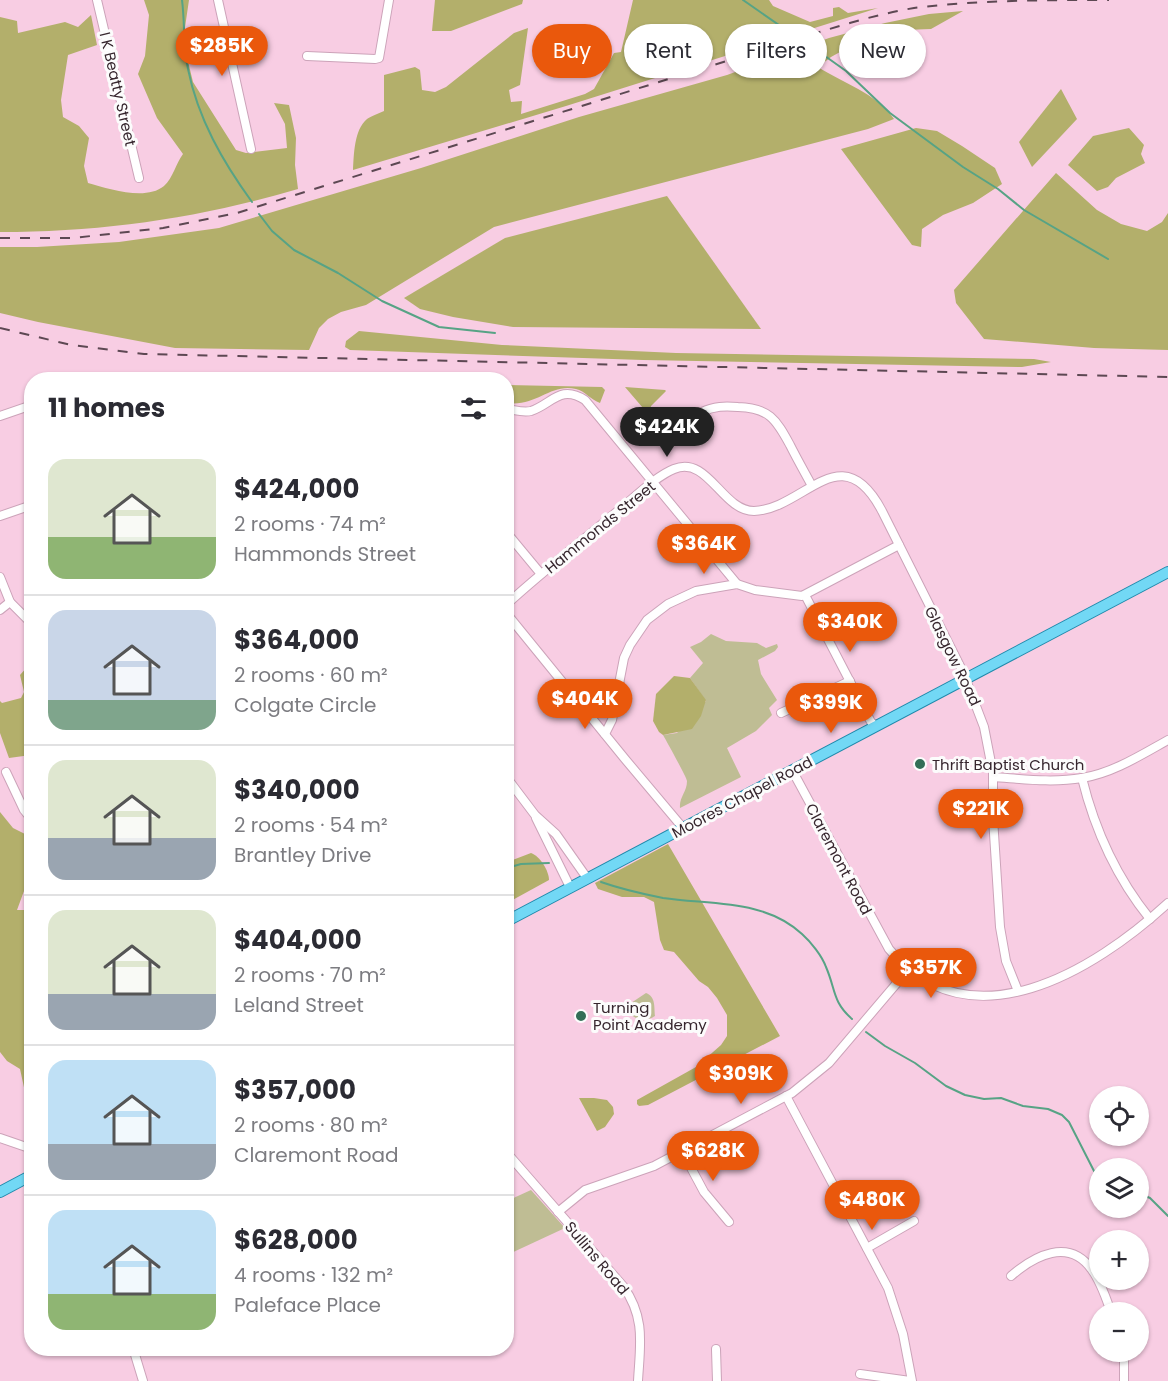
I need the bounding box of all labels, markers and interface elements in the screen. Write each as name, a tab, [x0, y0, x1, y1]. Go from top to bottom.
chip: Buy	[532, 24, 612, 78]
chip: Rent	[624, 24, 713, 78]
chip: Filters	[725, 24, 827, 78]
chip: New	[839, 24, 926, 78]
pin: $285K	[180, 26, 264, 77]
street label: I K Beatty Street	[95, 30, 141, 148]
text: $285K	[190, 31, 254, 59]
text: 11 homes	[48, 390, 165, 426]
icon: filters	[457, 392, 490, 425]
pin: $424K	[625, 407, 709, 458]
text: $424K	[634, 412, 700, 440]
text: $424,000	[234, 471, 359, 507]
street label: Hammonds Street	[540, 476, 660, 578]
icon: home	[96, 483, 168, 555]
text: 2 rooms · 74 m²	[234, 510, 386, 538]
pin: $364K	[662, 524, 746, 575]
text: $364K	[671, 529, 737, 557]
text: Hammonds Street	[234, 540, 416, 568]
pin: $340K	[808, 602, 892, 653]
street label: Glasgow Road	[920, 603, 986, 709]
text: $340K	[817, 607, 883, 635]
text: $364,000	[234, 622, 359, 658]
icon: home	[96, 634, 168, 706]
text: 2 rooms · 60 m²	[234, 661, 388, 689]
pin: $404K	[543, 679, 627, 730]
pin: $399K	[789, 683, 873, 734]
text: $404K	[551, 684, 619, 712]
text: $399K	[799, 688, 863, 716]
text: Colgate Circle	[234, 691, 377, 719]
street label: Moores Chapel Road	[668, 751, 816, 843]
place label: Thrift Baptist Church	[932, 754, 1084, 775]
marker: Thrift Baptist Church	[913, 757, 927, 771]
text: $340,000	[234, 772, 360, 808]
icon: home	[96, 784, 168, 856]
pin: $221K	[939, 789, 1023, 840]
text: $221K	[952, 794, 1010, 822]
street label: Claremont Road	[801, 800, 877, 918]
text: 2 rooms · 54 m²	[234, 811, 388, 839]
text: Brantley Drive	[234, 841, 371, 869]
text: $404,000	[234, 922, 362, 958]
icon: home	[96, 934, 168, 1006]
pin: $357K	[889, 948, 973, 999]
text: $357K	[900, 953, 962, 981]
text: 2 rooms · 70 m²	[234, 961, 386, 989]
text: Leland Street	[234, 991, 364, 1019]
place label: Turning Point Academy	[593, 997, 707, 1035]
marker: Turning Point Academy	[574, 1009, 588, 1023]
pin: $309K	[699, 1054, 783, 1105]
text: $309K	[709, 1059, 773, 1087]
text: $357,000	[234, 1072, 356, 1108]
icon: home	[96, 1084, 168, 1156]
map controls	[1089, 1086, 1149, 1362]
button: locate	[1089, 1086, 1149, 1146]
text: 2 rooms · 80 m²	[234, 1111, 388, 1139]
pin: $628K	[671, 1131, 755, 1182]
text: $628K	[681, 1136, 745, 1164]
text: Claremont Road	[234, 1141, 399, 1169]
button: layers	[1089, 1158, 1149, 1218]
pin: $480K	[830, 1180, 914, 1231]
text: $480K	[839, 1185, 905, 1213]
street label: Sullins Road	[560, 1217, 634, 1299]
text: $628,000	[234, 1222, 358, 1258]
button: +	[1089, 1230, 1149, 1290]
icon: home	[96, 1234, 168, 1306]
text: 4 rooms · 132 m²	[234, 1261, 393, 1289]
text: Paleface Place	[234, 1291, 381, 1319]
button: −	[1089, 1302, 1149, 1362]

